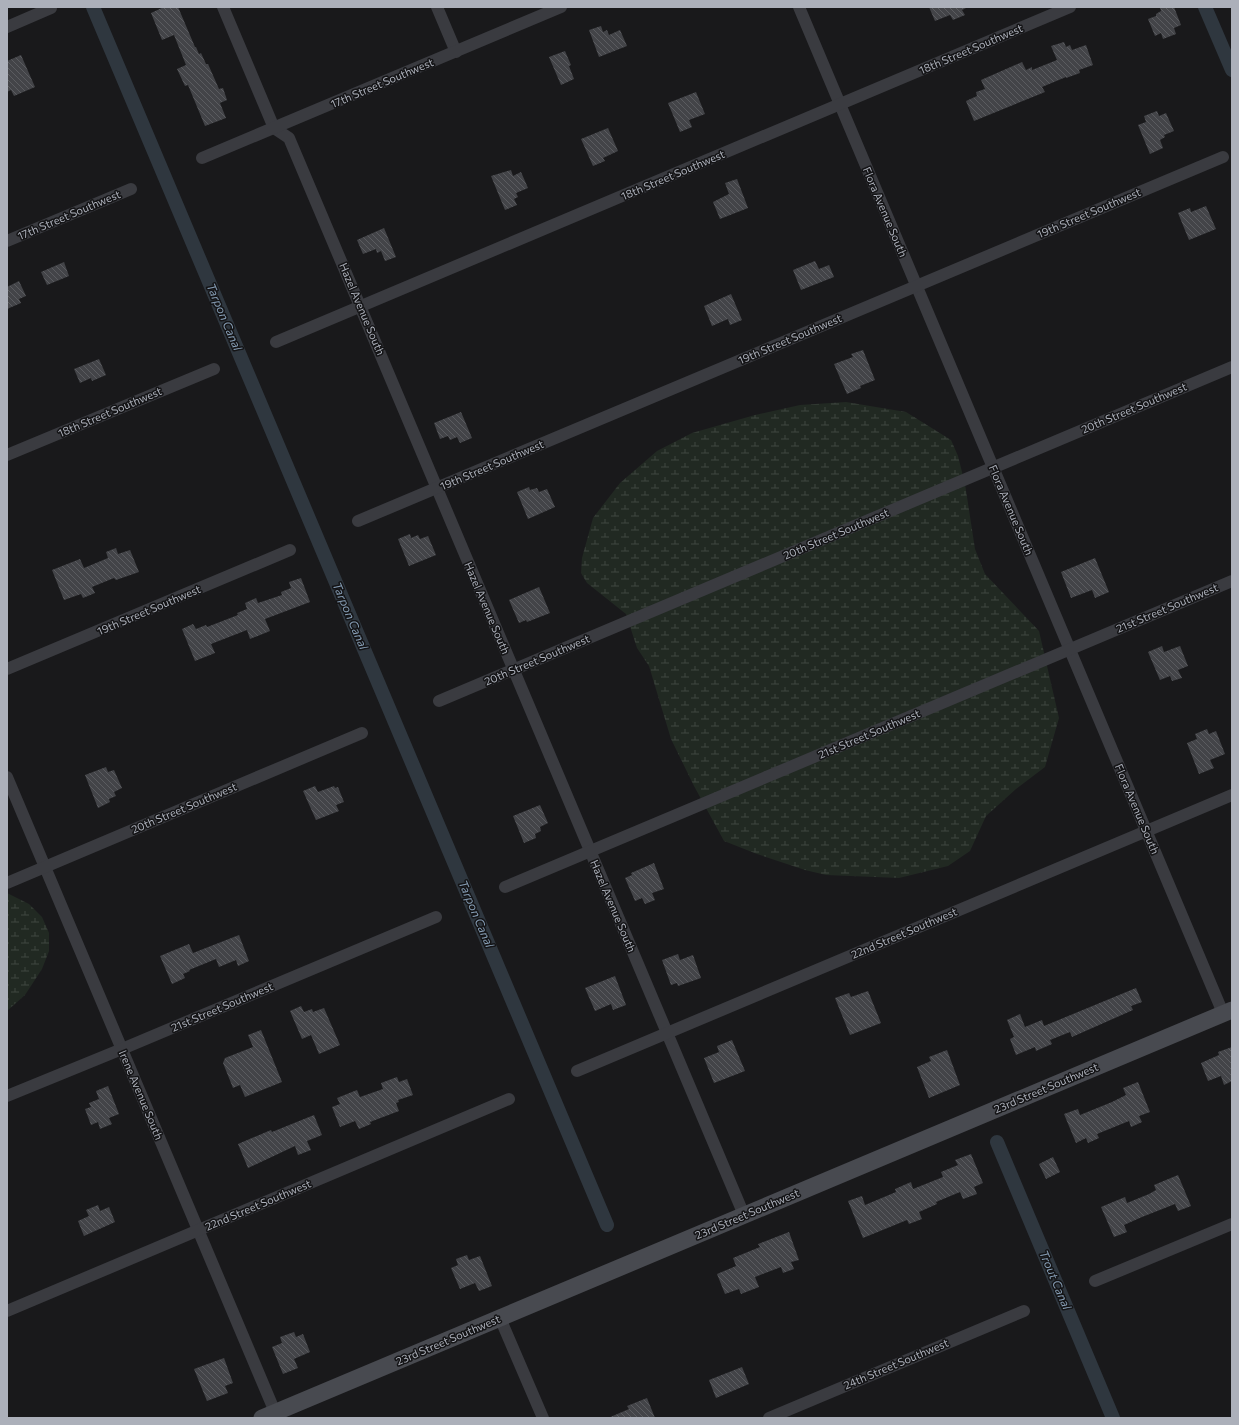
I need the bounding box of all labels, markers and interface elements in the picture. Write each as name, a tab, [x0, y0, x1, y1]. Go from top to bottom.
street label: 18th Street Southwest	[917, 21, 1025, 76]
street label: 17th Street Southwest	[328, 55, 436, 110]
street label: 18th Street Southwest	[619, 147, 727, 202]
street label: Flora Avenue South	[861, 165, 910, 259]
street label: 19th Street Southwest	[1035, 185, 1143, 240]
street label: 17th Street Southwest	[15, 187, 123, 242]
street label: Hazel Avenue South	[337, 261, 388, 357]
water label: Tarpon Canal	[204, 281, 246, 353]
street label: 19th Street Southwest	[736, 311, 844, 366]
street label: 20th Street Southwest	[1079, 379, 1189, 436]
street label: 18th Street Southwest	[56, 384, 164, 439]
street label: 19th Street Southwest	[438, 437, 546, 492]
street label: Flora Avenue South	[987, 463, 1036, 557]
street label: 20th Street Southwest	[781, 505, 891, 562]
street label: Hazel Avenue South	[462, 560, 513, 656]
water label: Tarpon Canal	[330, 580, 372, 652]
street label: 21st Street Southwest	[1114, 580, 1220, 635]
street label: 19th Street Southwest	[95, 582, 203, 637]
street label: 20th Street Southwest	[482, 631, 592, 688]
street label: 21st Street Southwest	[816, 706, 922, 761]
street label: Flora Avenue South	[1113, 762, 1162, 856]
street label: 20th Street Southwest	[129, 779, 239, 836]
street label: Hazel Avenue South	[588, 858, 639, 954]
water label: Tarpon Canal	[456, 878, 498, 950]
street label: 22nd Street Southwest	[849, 904, 959, 961]
street label: 21st Street Southwest	[169, 979, 275, 1034]
street label: Irene Avenue South	[117, 1048, 166, 1142]
street label: 23rd Street Southwest	[992, 1059, 1100, 1115]
street label: 22nd Street Southwest	[203, 1176, 313, 1233]
street label: 23rd Street Southwest	[693, 1185, 801, 1241]
water label: Trout Canal	[1037, 1248, 1075, 1312]
street label: 23rd Street Southwest	[394, 1311, 502, 1367]
street label: 24th Street Southwest	[842, 1335, 951, 1391]

